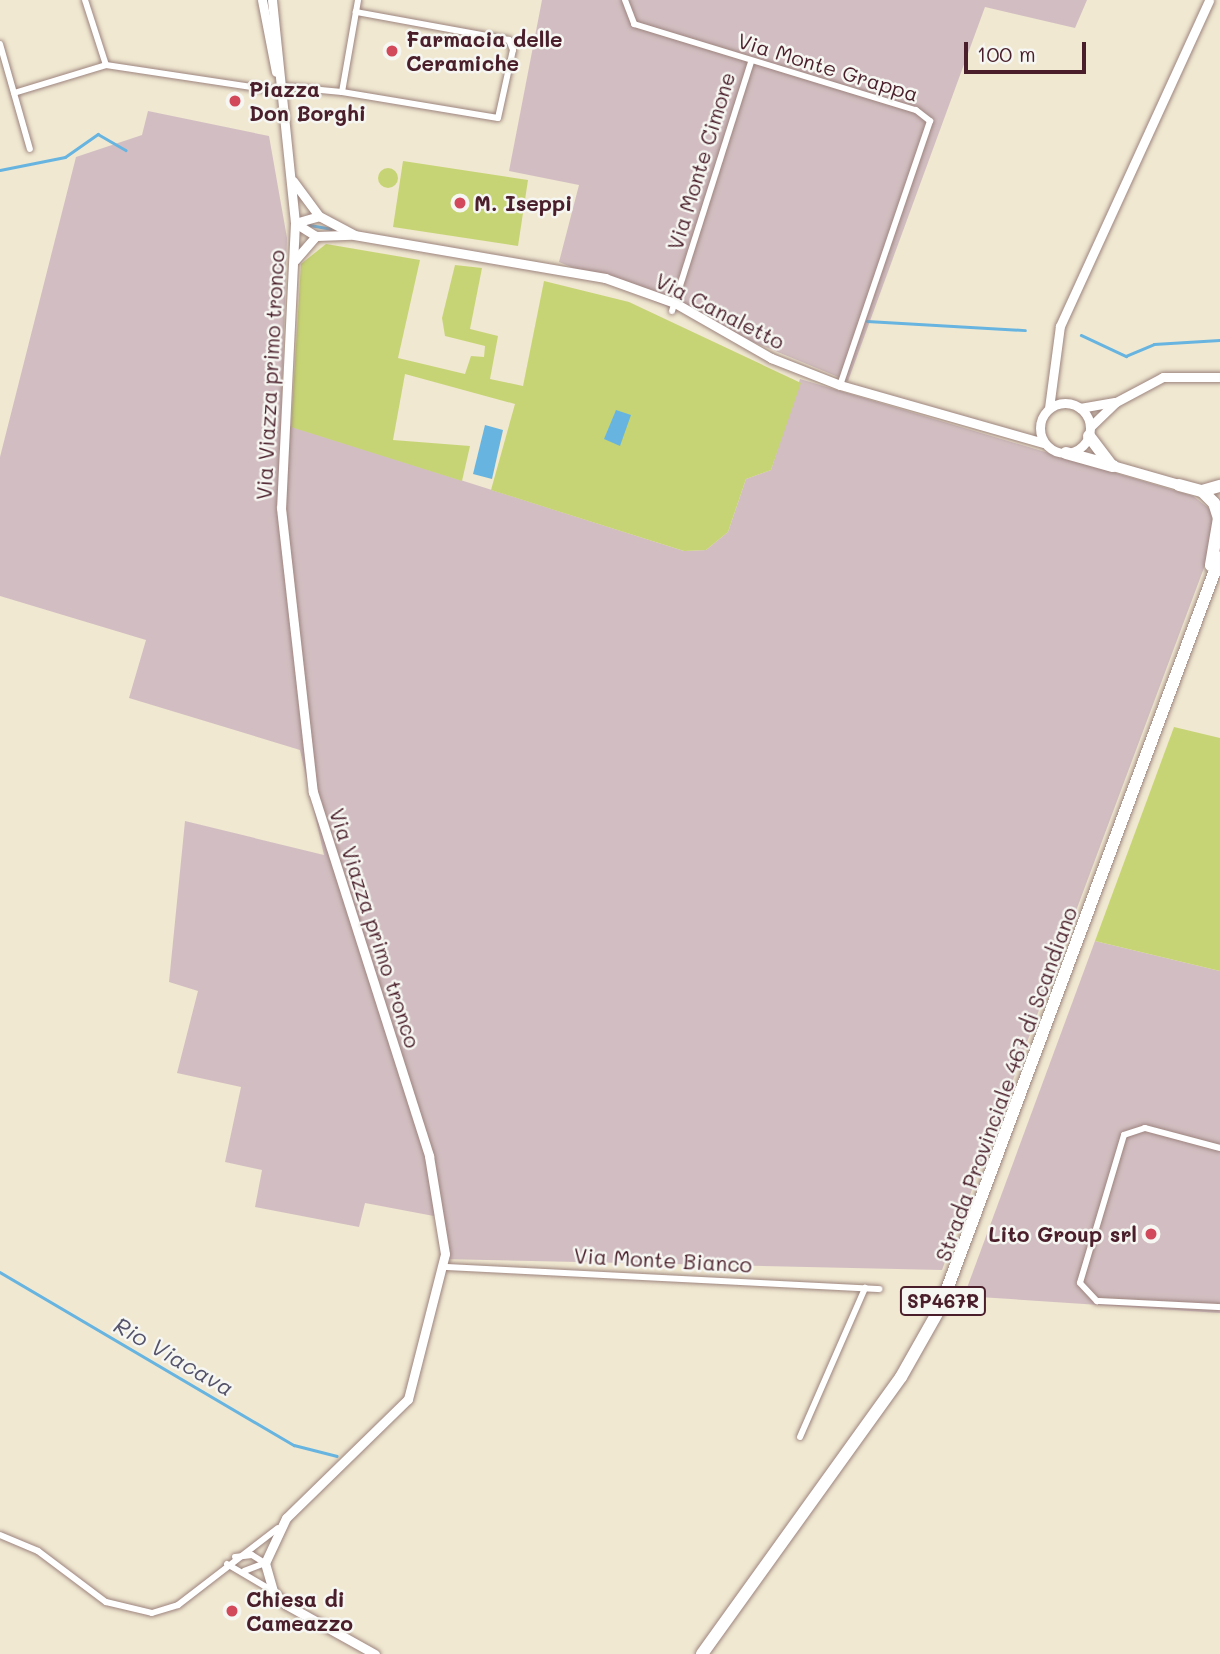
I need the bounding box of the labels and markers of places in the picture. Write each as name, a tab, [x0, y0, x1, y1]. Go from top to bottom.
place label: Farmacia delle Ceramiche	[406, 26, 563, 76]
marker: Farmacia delle Ceramiche	[384, 43, 400, 59]
place label: Piazza Don Borghi	[249, 76, 366, 126]
marker: Piazza Don Borghi	[227, 93, 243, 109]
place label: M. Iseppi	[474, 190, 572, 216]
marker: M. Iseppi	[452, 195, 468, 211]
place label: Lito Group srl	[988, 1221, 1137, 1247]
marker: Lito Group srl	[1143, 1226, 1159, 1242]
place label: Chiesa di Cameazzo	[246, 1586, 353, 1636]
marker: Chiesa di Cameazzo	[224, 1603, 240, 1619]

